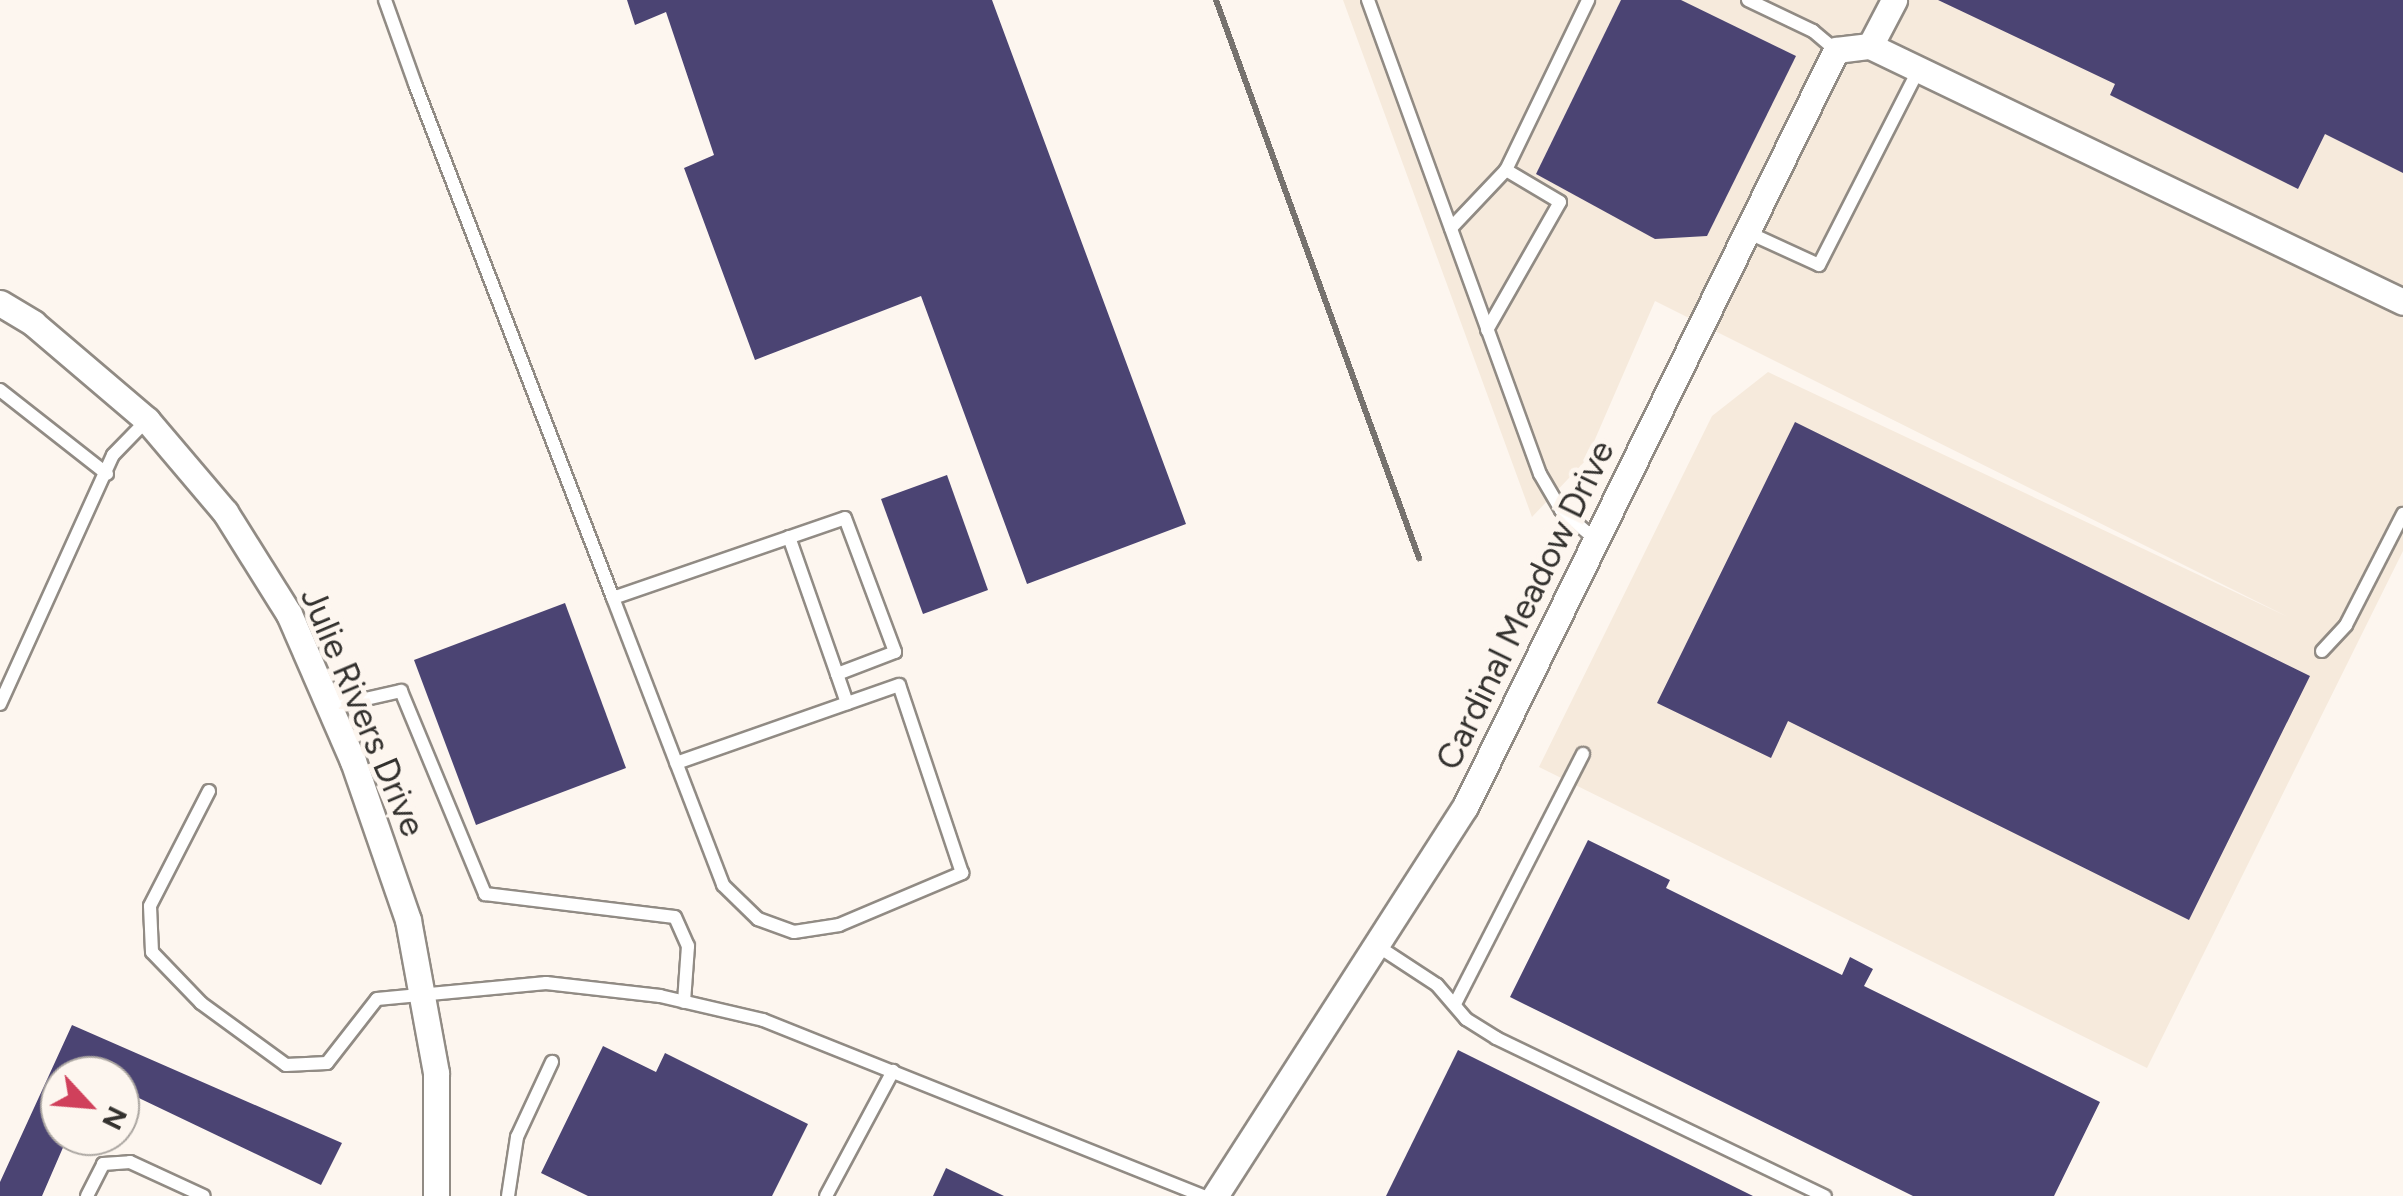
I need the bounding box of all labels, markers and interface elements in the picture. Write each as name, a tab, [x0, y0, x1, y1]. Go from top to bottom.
street label: Cardinal Meadow Drive	[1427, 433, 1623, 777]
street label: Julie Rivers Drive	[292, 581, 434, 843]
north arrow	[40, 1056, 140, 1156]
text: N	[95, 1101, 135, 1135]

